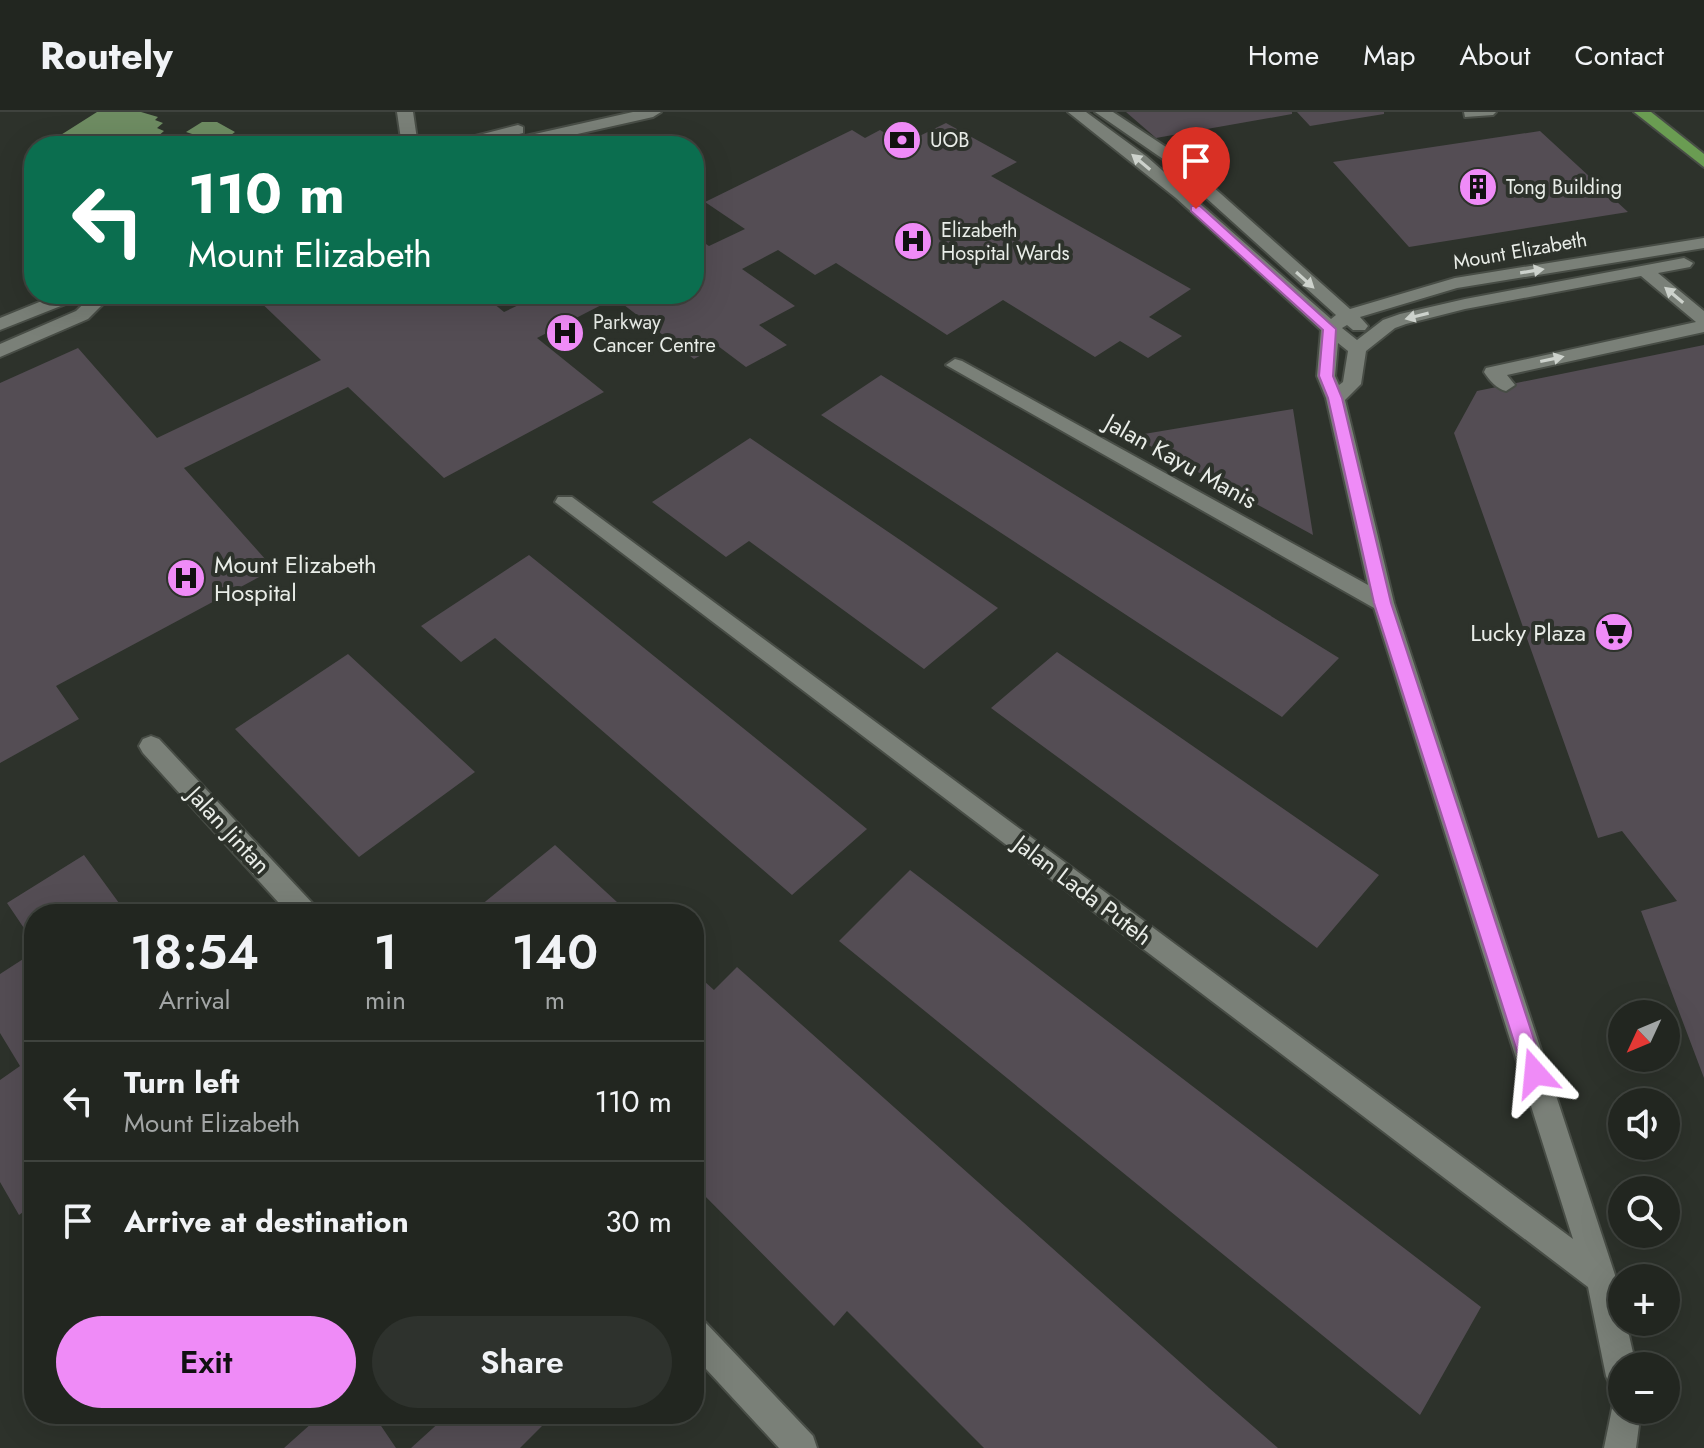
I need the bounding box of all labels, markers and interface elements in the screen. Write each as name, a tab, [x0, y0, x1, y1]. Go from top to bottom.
text: Routely	[40, 28, 173, 83]
text: Home	[1248, 35, 1319, 76]
text: Map	[1363, 35, 1415, 76]
text: About	[1459, 35, 1531, 76]
text: Contact	[1575, 35, 1664, 76]
bank icon: UOB	[881, 119, 923, 161]
place label: UOB	[930, 126, 969, 155]
pin	[1162, 127, 1230, 209]
icon: arrive	[1174, 139, 1218, 183]
text: 110 m	[188, 153, 345, 234]
one-way arrow	[1131, 154, 1151, 171]
building icon: Tong Building	[1457, 166, 1499, 208]
icon: left	[56, 168, 160, 272]
place label: Tong Building	[1506, 173, 1622, 202]
place label: Elizabeth Hospital Wards	[941, 216, 1070, 268]
hospital icon: Elizabeth Hospital Wards	[892, 220, 934, 262]
street label: Mount Elizabeth	[1451, 225, 1589, 277]
text: Mount Elizabeth	[188, 228, 432, 280]
one-way arrow	[1520, 264, 1545, 277]
one-way arrow	[1296, 271, 1315, 289]
one-way arrow	[1665, 287, 1685, 304]
place label: Parkway Cancer Centre	[593, 308, 716, 360]
one-way arrow	[1404, 310, 1429, 323]
hospital icon: Parkway Cancer Centre	[544, 312, 586, 354]
one-way arrow	[1540, 352, 1565, 365]
street label: Jalan Kayu Manis	[1096, 403, 1263, 517]
place label: Mount Elizabeth Hospital	[214, 547, 377, 610]
hospital icon: Mount Elizabeth Hospital	[165, 557, 207, 599]
supermarket icon: Lucky Plaza	[1593, 611, 1635, 653]
place label: Lucky Plaza	[1470, 615, 1586, 650]
street label: Jalan Jintan	[177, 776, 279, 882]
street label: Jalan Lada Puteh	[1004, 825, 1159, 954]
text: 18:54	[130, 918, 259, 987]
text: 1	[374, 918, 397, 987]
text: 140	[512, 918, 598, 987]
text: Arrival	[159, 981, 230, 1019]
text: min	[365, 981, 406, 1019]
text: m	[545, 981, 565, 1019]
north arrow	[1608, 1000, 1680, 1072]
map controls	[1608, 1000, 1680, 1424]
position arrow	[1493, 1031, 1577, 1115]
text: Turn left	[124, 1061, 239, 1104]
icon: left	[56, 1079, 100, 1123]
text: 110 m	[595, 1080, 672, 1123]
button: sound	[1608, 1088, 1680, 1160]
text: Mount Elizabeth	[124, 1104, 300, 1142]
button: search	[1608, 1176, 1680, 1248]
icon: arrive	[56, 1199, 100, 1243]
text: Arrive at destination	[124, 1200, 409, 1243]
text: 30 m	[605, 1200, 672, 1243]
button: +	[1608, 1264, 1680, 1336]
button: Exit	[56, 1316, 356, 1408]
button: Share	[372, 1316, 672, 1408]
button: −	[1608, 1352, 1680, 1424]

